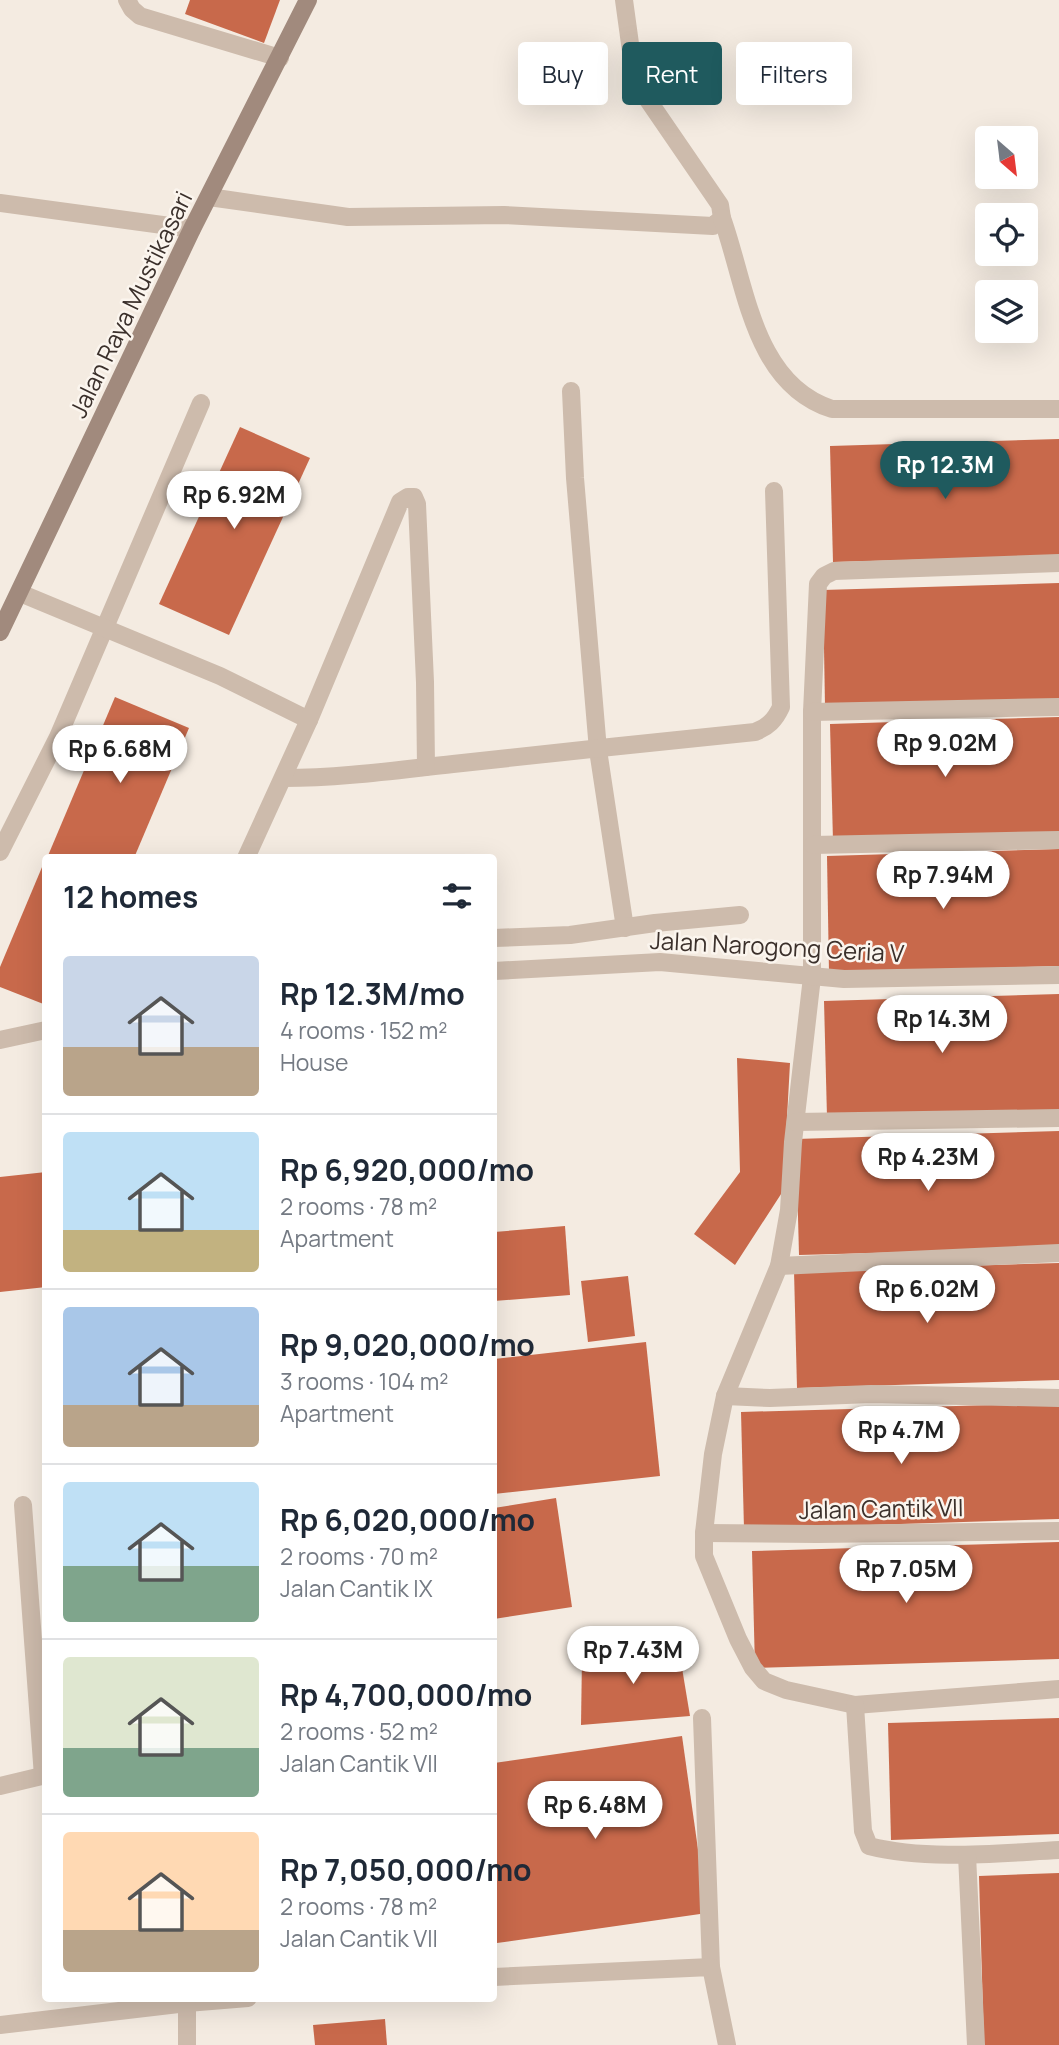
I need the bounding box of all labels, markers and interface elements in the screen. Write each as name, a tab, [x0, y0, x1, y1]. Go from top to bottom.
chip: Buy	[518, 42, 608, 105]
chip: Rent	[622, 42, 722, 105]
chip: Filters	[736, 42, 852, 105]
north arrow	[975, 126, 1038, 189]
map controls	[975, 126, 1038, 343]
street label: Jalan Raya Mustikasari	[61, 185, 199, 423]
button: locate	[975, 203, 1038, 266]
button: layers	[975, 280, 1038, 343]
pin: Rp 12.3M	[873, 442, 1017, 501]
text: Rp 12.3M	[896, 448, 994, 480]
pin: Rp 6.92M	[162, 472, 306, 531]
text: Rp 6.92M	[183, 478, 285, 510]
pin: Rp 9.02M	[873, 720, 1017, 779]
pin: Rp 6.68M	[48, 726, 192, 785]
text: Rp 9.02M	[893, 726, 997, 758]
text: Rp 6.68M	[68, 732, 172, 764]
pin: Rp 7.94M	[871, 852, 1015, 911]
text: Rp 7.94M	[893, 858, 993, 890]
text: 12 homes	[63, 876, 198, 917]
icon: filters	[438, 877, 476, 915]
street label: Jalan Narogong Ceria V	[649, 923, 905, 969]
text: Rp 12.3M/mo	[280, 973, 465, 1014]
icon: home	[119, 984, 203, 1068]
pin: Rp 14.3M	[870, 996, 1014, 1055]
text: Rp 14.3M	[893, 1002, 991, 1034]
text: 4 rooms · 152 m²	[280, 1014, 447, 1046]
text: House	[280, 1046, 349, 1078]
pin: Rp 4.23M	[856, 1134, 1000, 1193]
text: Rp 4.23M	[877, 1140, 979, 1172]
text: Rp 6,920,000/mo	[280, 1149, 534, 1190]
icon: home	[119, 1160, 203, 1244]
text: 2 rooms · 78 m²	[280, 1190, 437, 1222]
text: Apartment	[280, 1222, 394, 1254]
pin: Rp 6.02M	[855, 1266, 999, 1325]
text: Rp 6.02M	[875, 1272, 979, 1304]
text: Rp 9,020,000/mo	[280, 1324, 535, 1365]
icon: home	[119, 1335, 203, 1419]
text: 3 rooms · 104 m²	[280, 1365, 448, 1397]
text: Apartment	[280, 1397, 394, 1429]
pin: Rp 4.7M	[836, 1406, 966, 1466]
text: Rp 4.7M	[858, 1413, 944, 1445]
street label: Jalan Cantik VII	[798, 1490, 964, 1526]
text: Rp 6,020,000/mo	[280, 1499, 535, 1540]
icon: home	[119, 1510, 203, 1594]
text: 2 rooms · 70 m²	[280, 1540, 438, 1572]
pin: Rp 7.05M	[834, 1546, 978, 1605]
text: Rp 7.05M	[855, 1552, 957, 1584]
text: Jalan Cantik IX	[280, 1572, 433, 1604]
pin: Rp 7.43M	[561, 1626, 705, 1686]
text: Rp 7.43M	[583, 1633, 683, 1665]
text: Rp 4,700,000/mo	[280, 1674, 532, 1715]
icon: home	[119, 1685, 203, 1769]
text: 2 rooms · 52 m²	[280, 1715, 438, 1747]
text: Jalan Cantik VII	[280, 1747, 438, 1779]
pin: Rp 6.48M	[523, 1782, 667, 1841]
text: Rp 6.48M	[544, 1788, 646, 1820]
text: Rp 7,050,000/mo	[280, 1849, 532, 1890]
icon: home	[119, 1860, 203, 1944]
text: 2 rooms · 78 m²	[280, 1890, 437, 1922]
text: Jalan Cantik VII	[280, 1922, 438, 1954]

